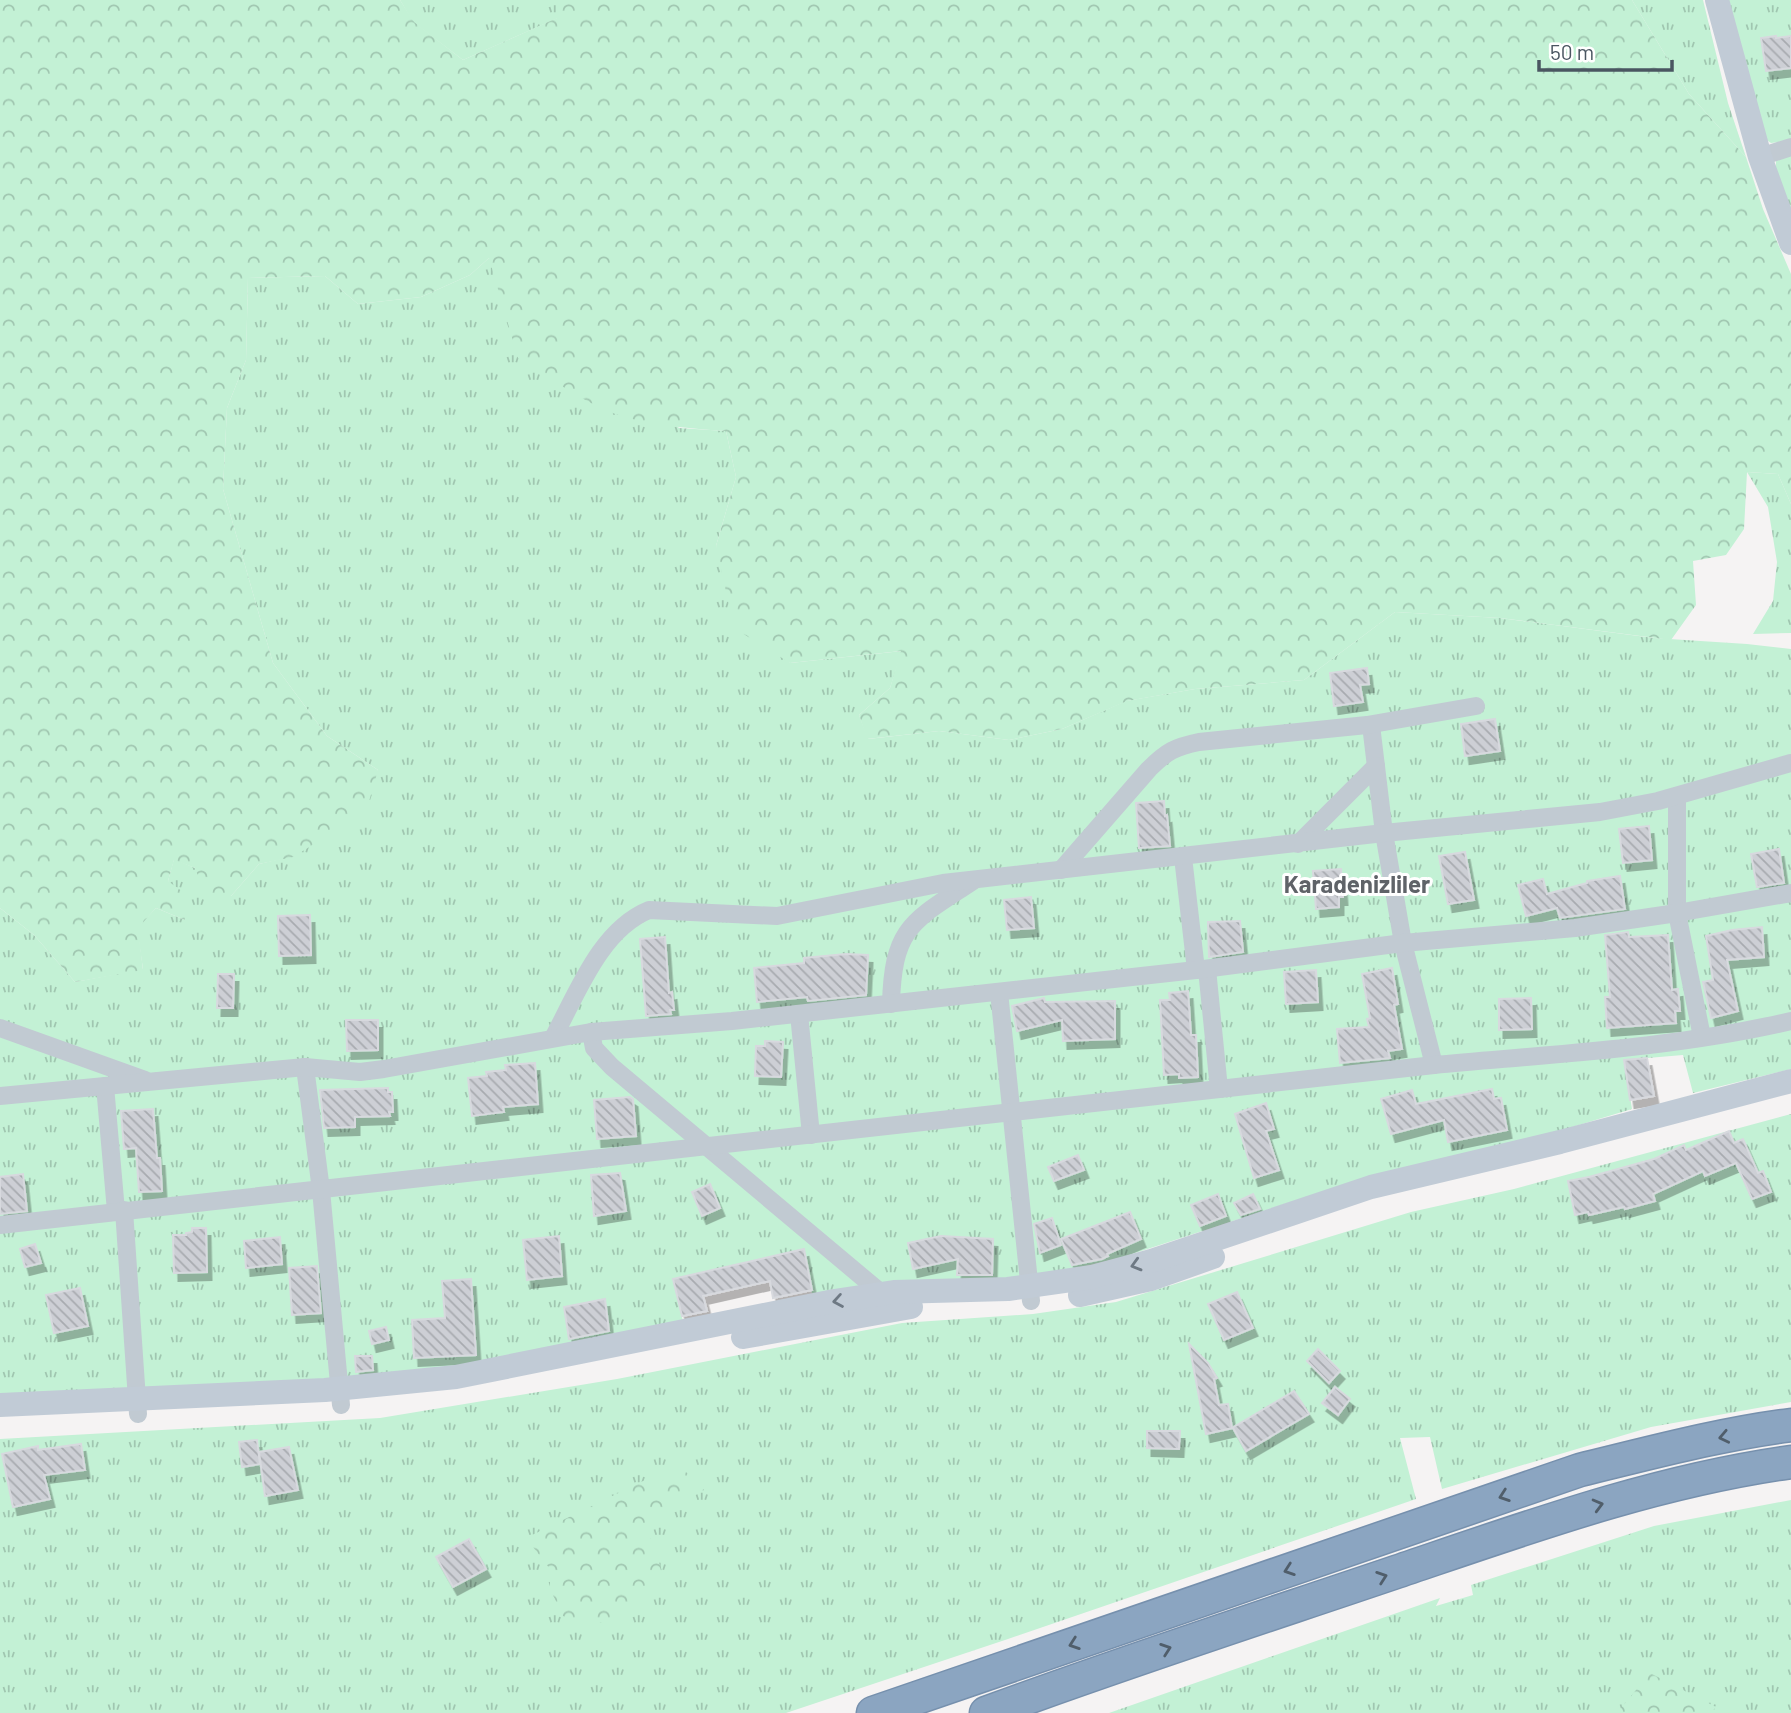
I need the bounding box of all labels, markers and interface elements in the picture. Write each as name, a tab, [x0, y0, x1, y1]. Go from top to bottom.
scale bar	[1539, 28, 1672, 72]
text: 50 m	[1550, 39, 1594, 64]
district label: Karadenizliler	[1284, 869, 1430, 898]
one-way arrow	[1130, 1257, 1142, 1271]
one-way arrow	[832, 1293, 844, 1308]
one-way arrow	[1718, 1428, 1730, 1443]
one-way arrow	[1499, 1488, 1511, 1502]
one-way arrow	[1591, 1499, 1603, 1514]
one-way arrow	[1284, 1562, 1296, 1576]
one-way arrow	[1375, 1571, 1387, 1585]
one-way arrow	[1069, 1636, 1081, 1650]
one-way arrow	[1159, 1643, 1172, 1657]

